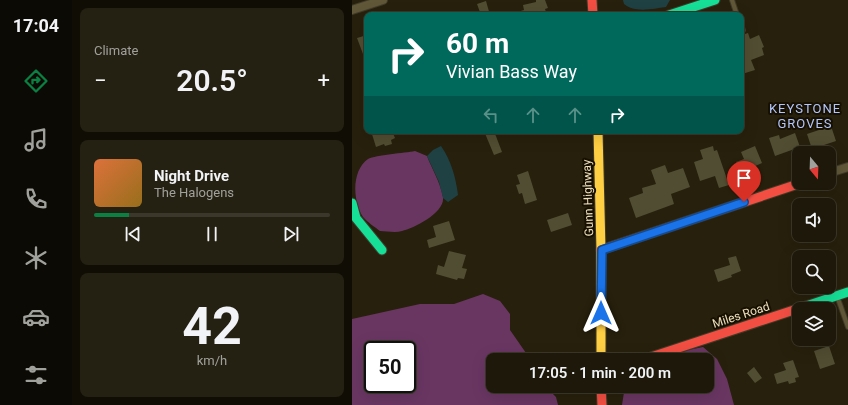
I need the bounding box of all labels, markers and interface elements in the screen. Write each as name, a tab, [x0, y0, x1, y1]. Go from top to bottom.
text: 17:04	[13, 15, 59, 36]
text: 60 m	[446, 27, 509, 60]
icon: right	[380, 28, 432, 80]
text: Climate	[94, 43, 138, 58]
text: Vivian Bass Way	[446, 61, 577, 82]
text: 20.5°	[176, 63, 248, 98]
icon: directions	[22, 67, 50, 95]
text: −	[94, 68, 107, 93]
text: +	[318, 68, 330, 93]
district label: KEYSTONE GROVES	[769, 101, 841, 131]
icon: left	[480, 104, 502, 126]
icon: ahead	[522, 104, 544, 126]
icon: ahead	[564, 104, 586, 126]
icon: right	[606, 104, 628, 126]
icon: music	[22, 126, 50, 154]
north arrow	[792, 146, 836, 190]
map controls	[792, 146, 836, 346]
street label: Gunn Highway	[580, 159, 596, 237]
pin	[727, 161, 761, 202]
text: Night Drive	[154, 167, 229, 185]
icon: arrive	[733, 167, 755, 189]
icon: phone	[22, 185, 50, 213]
text: The Halogens	[154, 185, 234, 200]
button: sound	[792, 198, 836, 242]
icon: previous	[122, 223, 144, 245]
icon: pause	[201, 223, 223, 245]
icon: next	[280, 223, 302, 245]
icon: climate	[22, 244, 50, 272]
button: search	[792, 250, 836, 294]
position arrow	[580, 292, 622, 334]
text: 42	[182, 296, 242, 357]
street label: Miles Road	[711, 299, 771, 331]
button: layers	[792, 302, 836, 346]
icon: car	[22, 303, 50, 331]
speed limit sign: 50	[364, 341, 416, 393]
text: km/h	[197, 353, 227, 368]
icon: filters	[22, 361, 50, 389]
text: 17:05 · 1 min · 200 m	[529, 364, 671, 382]

